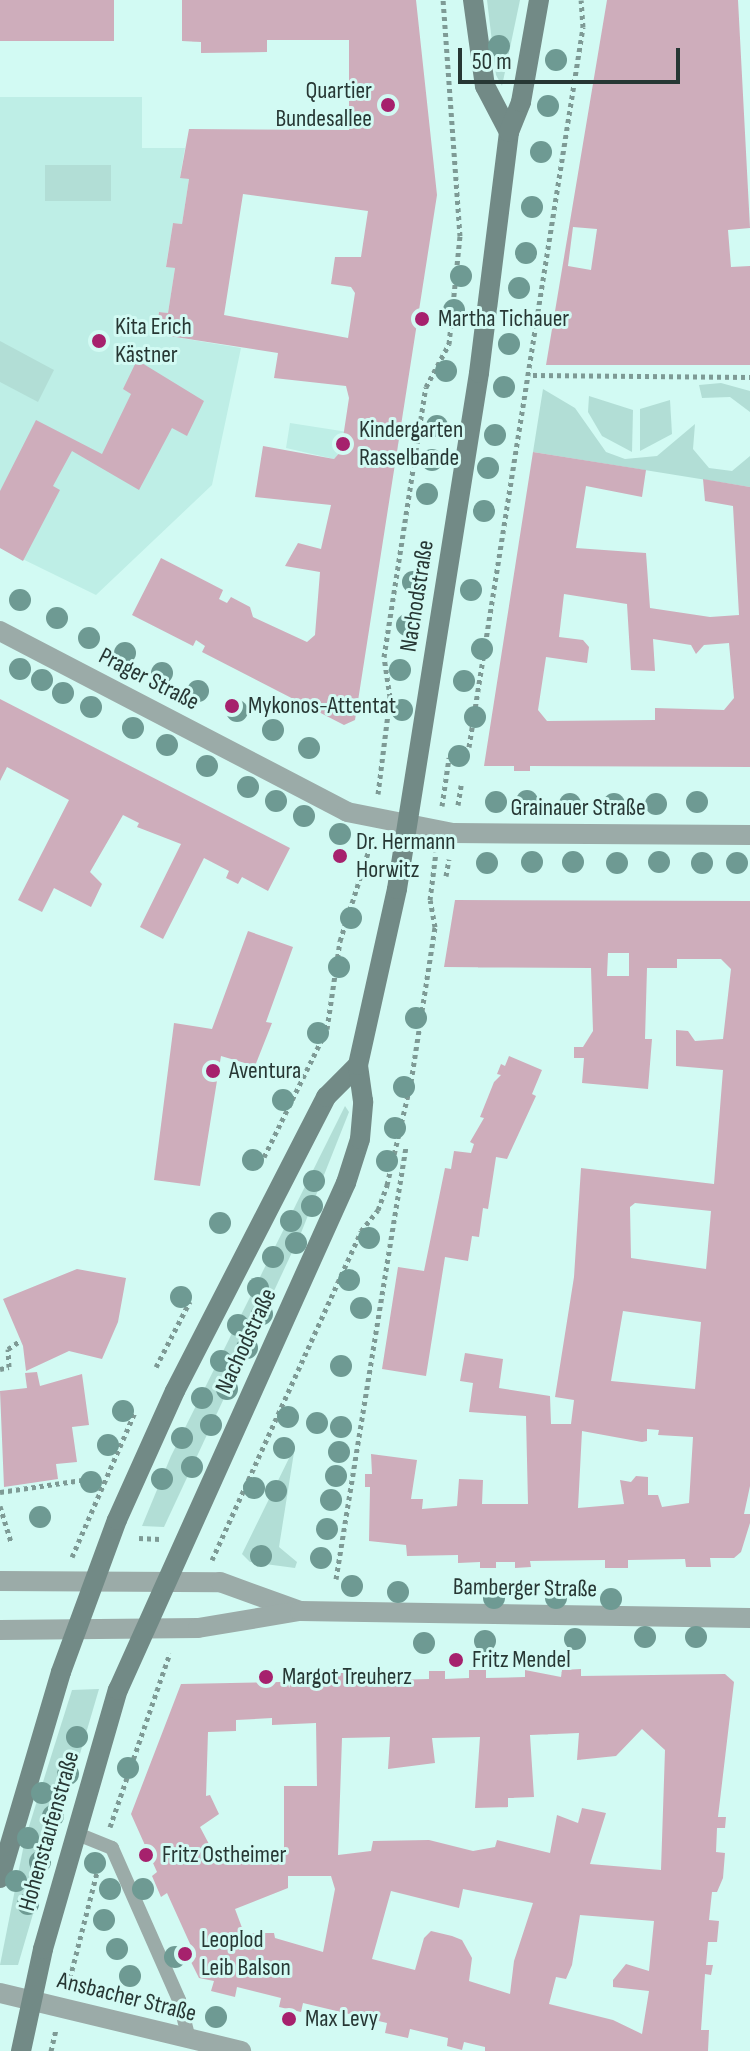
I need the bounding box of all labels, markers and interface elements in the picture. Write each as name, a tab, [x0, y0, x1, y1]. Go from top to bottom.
scale bar	[462, 32, 684, 82]
text: 50 m	[472, 47, 512, 76]
place label: Quartier Bundesallee	[275, 77, 372, 133]
marker: Quartier Bundesallee	[379, 96, 397, 114]
place label: Martha Tichauer	[438, 305, 569, 333]
marker: Martha Tichauer	[413, 310, 431, 328]
place label: Kita Erich Kästner	[115, 313, 192, 369]
marker: Kita Erich Kästner	[90, 332, 108, 350]
place label: Kindergarten Rasselbande	[359, 416, 463, 472]
marker: Kindergarten Rasselbande	[334, 435, 352, 453]
street label: Nachodstraße	[394, 538, 440, 654]
street label: Prager Straße	[94, 641, 204, 717]
place label: Mykonos-Attentat	[248, 692, 396, 720]
marker: Mykonos-Attentat	[223, 697, 241, 715]
street label: Grainauer Straße	[510, 794, 646, 822]
place label: Dr. Hermann Horwitz	[356, 828, 456, 884]
marker: Dr. Hermann Horwitz	[331, 847, 349, 865]
place label: Aventura	[229, 1057, 301, 1085]
marker: Aventura	[204, 1062, 222, 1080]
street label: Nachodstraße	[209, 1284, 283, 1398]
street label: Bamberger Straße	[453, 1572, 597, 1604]
place label: Fritz Mendel	[472, 1646, 571, 1674]
marker: Fritz Mendel	[447, 1651, 465, 1669]
place label: Margot Treuherz	[282, 1663, 412, 1691]
marker: Margot Treuherz	[257, 1668, 275, 1686]
street label: Hohenstaufenstraße	[12, 1748, 86, 1914]
place label: Fritz Ostheimer	[162, 1841, 286, 1869]
marker: Fritz Ostheimer	[137, 1846, 155, 1864]
place label: Leoplod Leib Balson	[201, 1926, 291, 1982]
marker: Leoplod Leib Balson	[176, 1945, 194, 1963]
street label: Ansbacher Straße	[55, 1966, 199, 2028]
place label: Max Levy	[305, 2005, 378, 2033]
marker: Max Levy	[280, 2010, 298, 2028]

